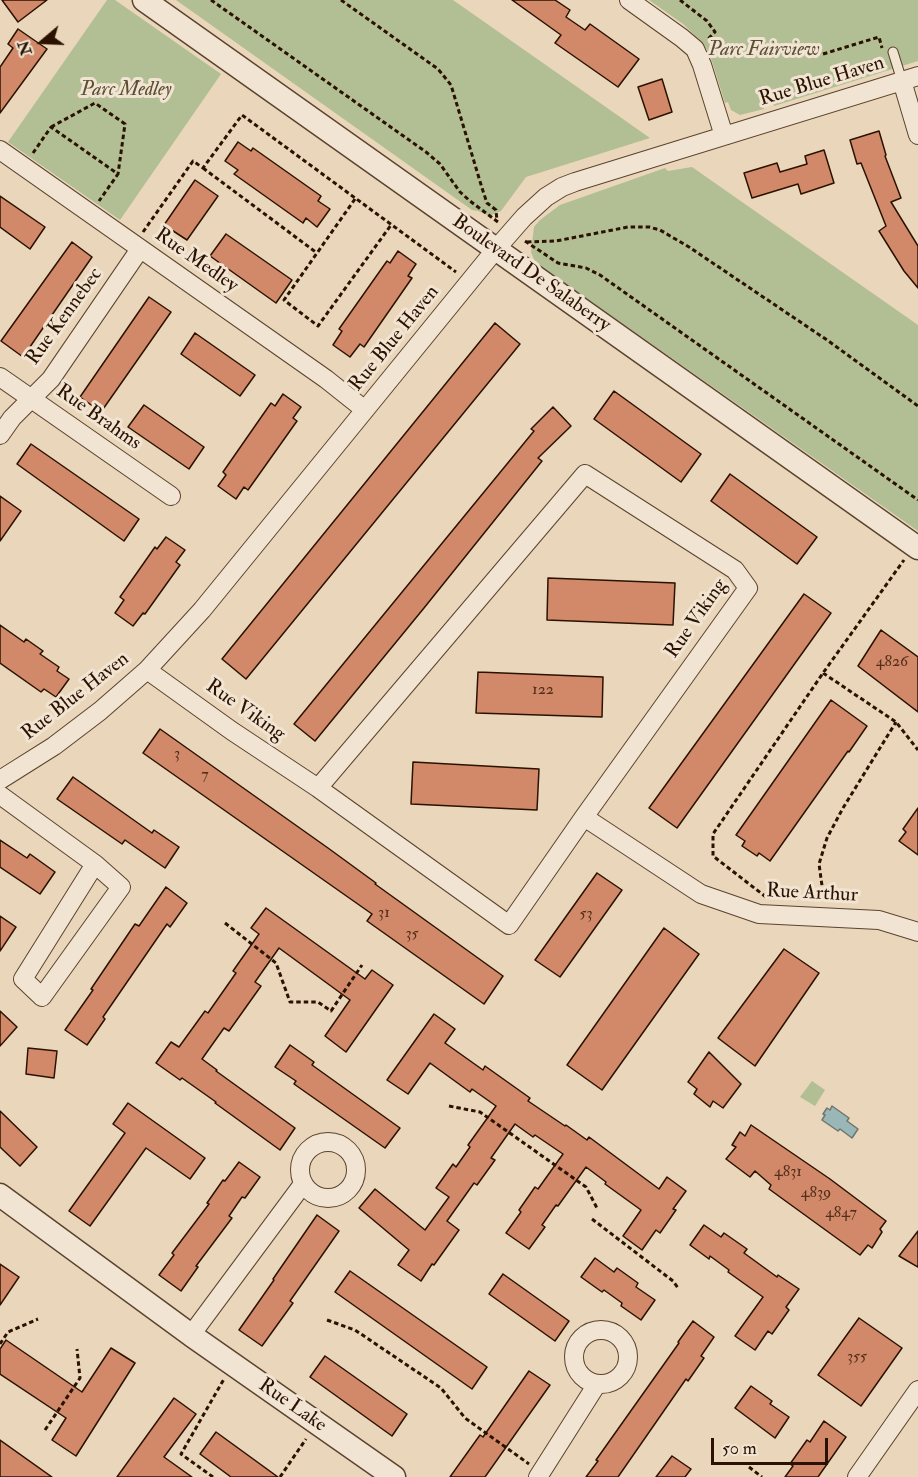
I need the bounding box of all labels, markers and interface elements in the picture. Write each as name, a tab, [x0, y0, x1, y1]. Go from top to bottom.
north arrow	[12, 12, 72, 72]
text: N	[13, 38, 37, 58]
park label: Parc Fairview	[708, 39, 820, 63]
street label: Rue Blue Haven	[757, 52, 887, 112]
park label: Parc Medley	[80, 79, 172, 103]
street label: Boulevard De Salaberry	[447, 210, 615, 338]
street label: Rue Medley	[150, 224, 242, 298]
street label: Rue Kennebec	[22, 264, 108, 370]
street label: Rue Blue Haven	[345, 281, 445, 397]
street label: Rue Brahms	[51, 380, 145, 456]
street label: Rue Viking	[661, 575, 733, 663]
street label: Rue Blue Haven	[18, 648, 134, 746]
house number: 4826	[876, 653, 908, 673]
street label: Rue Viking	[201, 675, 289, 747]
house number: 122	[532, 681, 554, 701]
house number: 3	[174, 745, 180, 765]
house number: 7	[201, 766, 209, 786]
street label: Rue Arthur	[766, 880, 858, 908]
house number: 31	[378, 904, 390, 924]
house number: 53	[579, 905, 593, 925]
house number: 35	[405, 925, 419, 945]
house number: 4831	[774, 1163, 802, 1183]
house number: 4839	[801, 1184, 831, 1204]
house number: 4847	[825, 1204, 857, 1224]
house number: 355	[847, 1348, 867, 1368]
street label: Rue Lake	[253, 1374, 331, 1438]
scale bar	[714, 1426, 831, 1464]
text: 50 m	[722, 1437, 757, 1460]

